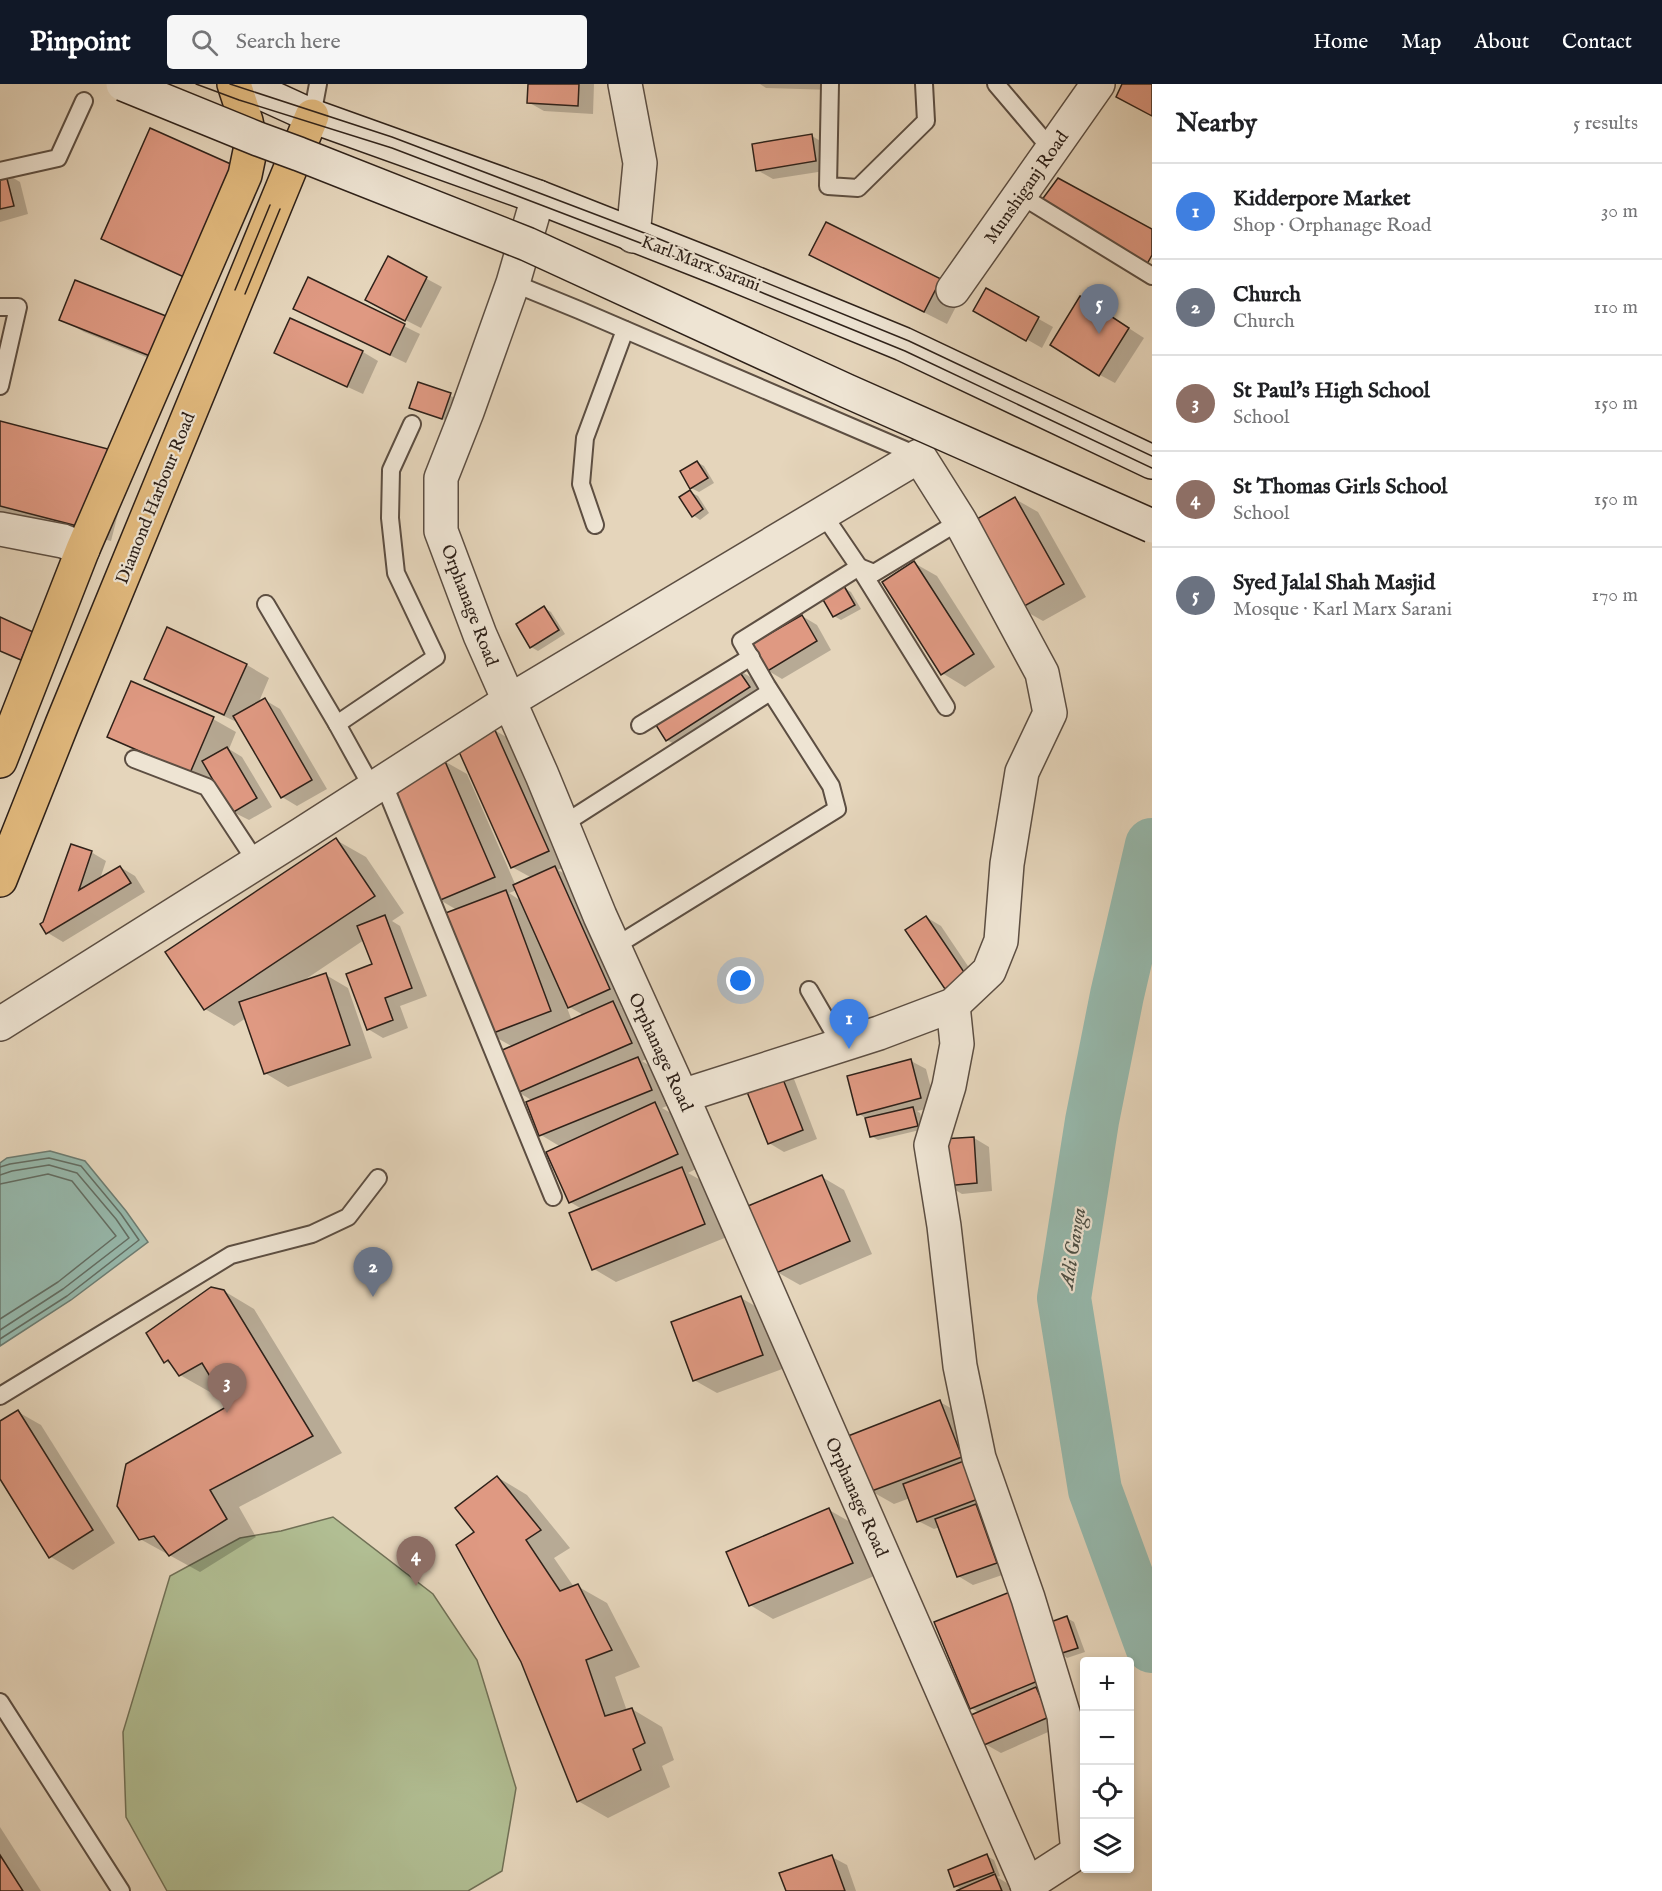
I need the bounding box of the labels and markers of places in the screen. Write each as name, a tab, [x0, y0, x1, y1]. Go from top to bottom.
pin: 5	[1080, 284, 1118, 334]
pin: 1	[830, 1000, 868, 1049]
pin: 2	[354, 1248, 392, 1297]
pin: 3	[208, 1364, 246, 1413]
pin: 4	[396, 1536, 436, 1586]

